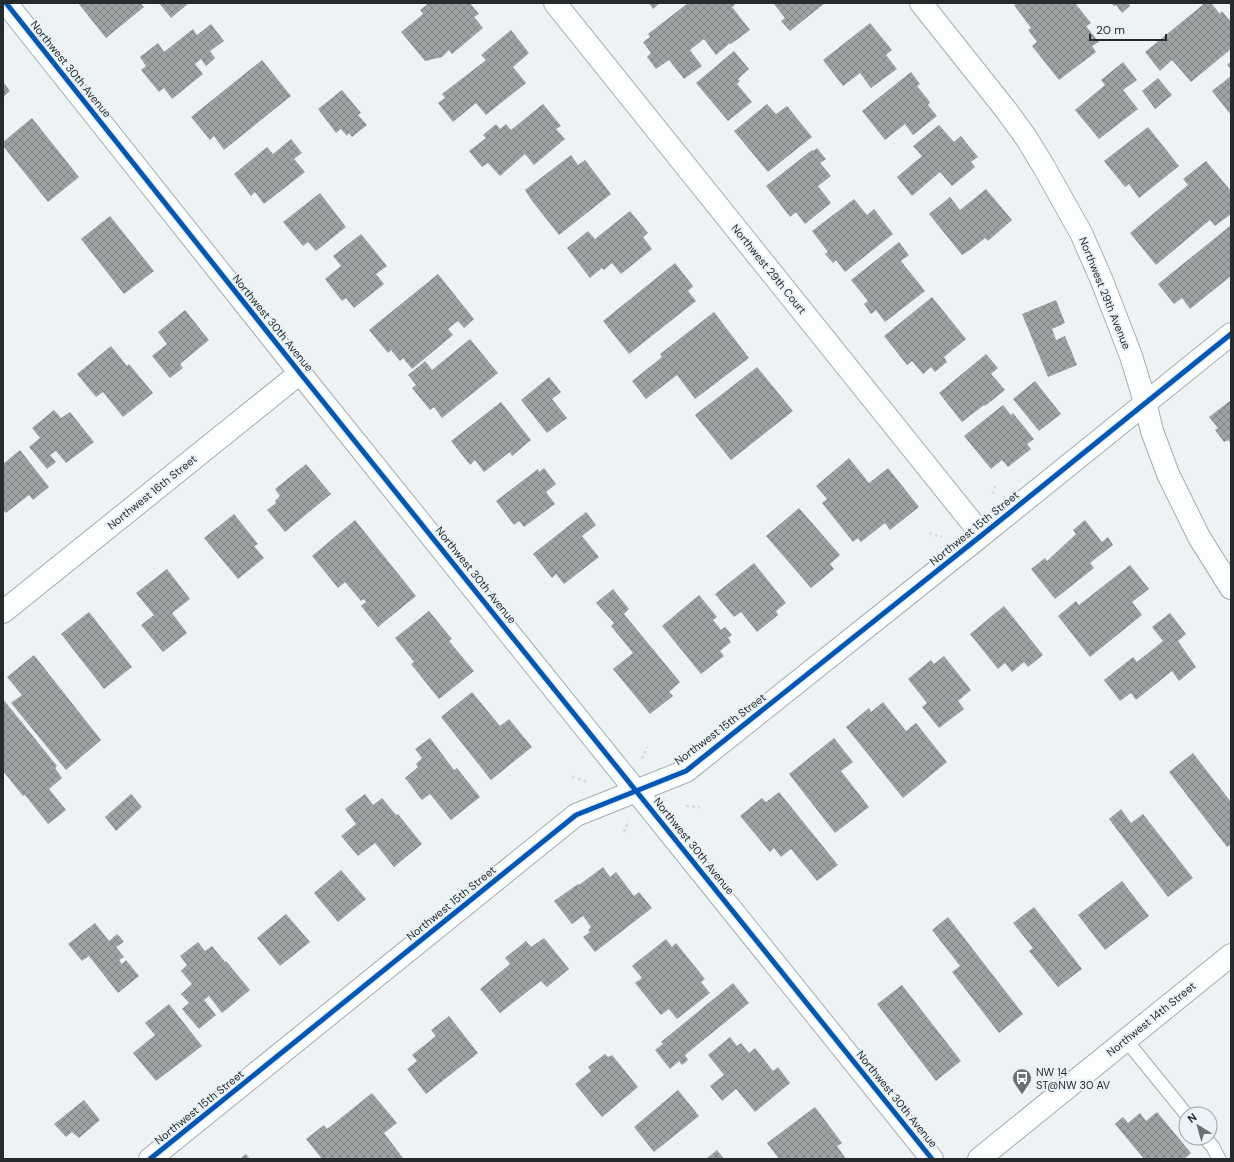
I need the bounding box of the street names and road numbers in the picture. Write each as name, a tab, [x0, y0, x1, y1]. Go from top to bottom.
street label: Northwest 30th Avenue	[28, 18, 114, 120]
street label: Northwest 29th Court	[728, 221, 810, 317]
street label: Northwest 29th Avenue	[1076, 235, 1134, 351]
street label: Northwest 30th Avenue	[230, 272, 316, 374]
street label: Northwest 16th Street	[105, 452, 199, 532]
street label: Northwest 15th Street	[927, 488, 1021, 568]
street label: Northwest 30th Avenue	[433, 524, 519, 626]
street label: Northwest 15th Street	[672, 690, 768, 768]
street label: Northwest 30th Avenue	[651, 795, 737, 897]
street label: Northwest 15th Street	[404, 863, 498, 943]
street label: Northwest 14th Street	[1104, 979, 1198, 1059]
street label: Northwest 30th Avenue	[854, 1048, 940, 1150]
street label: Northwest 15th Street	[152, 1067, 246, 1147]

